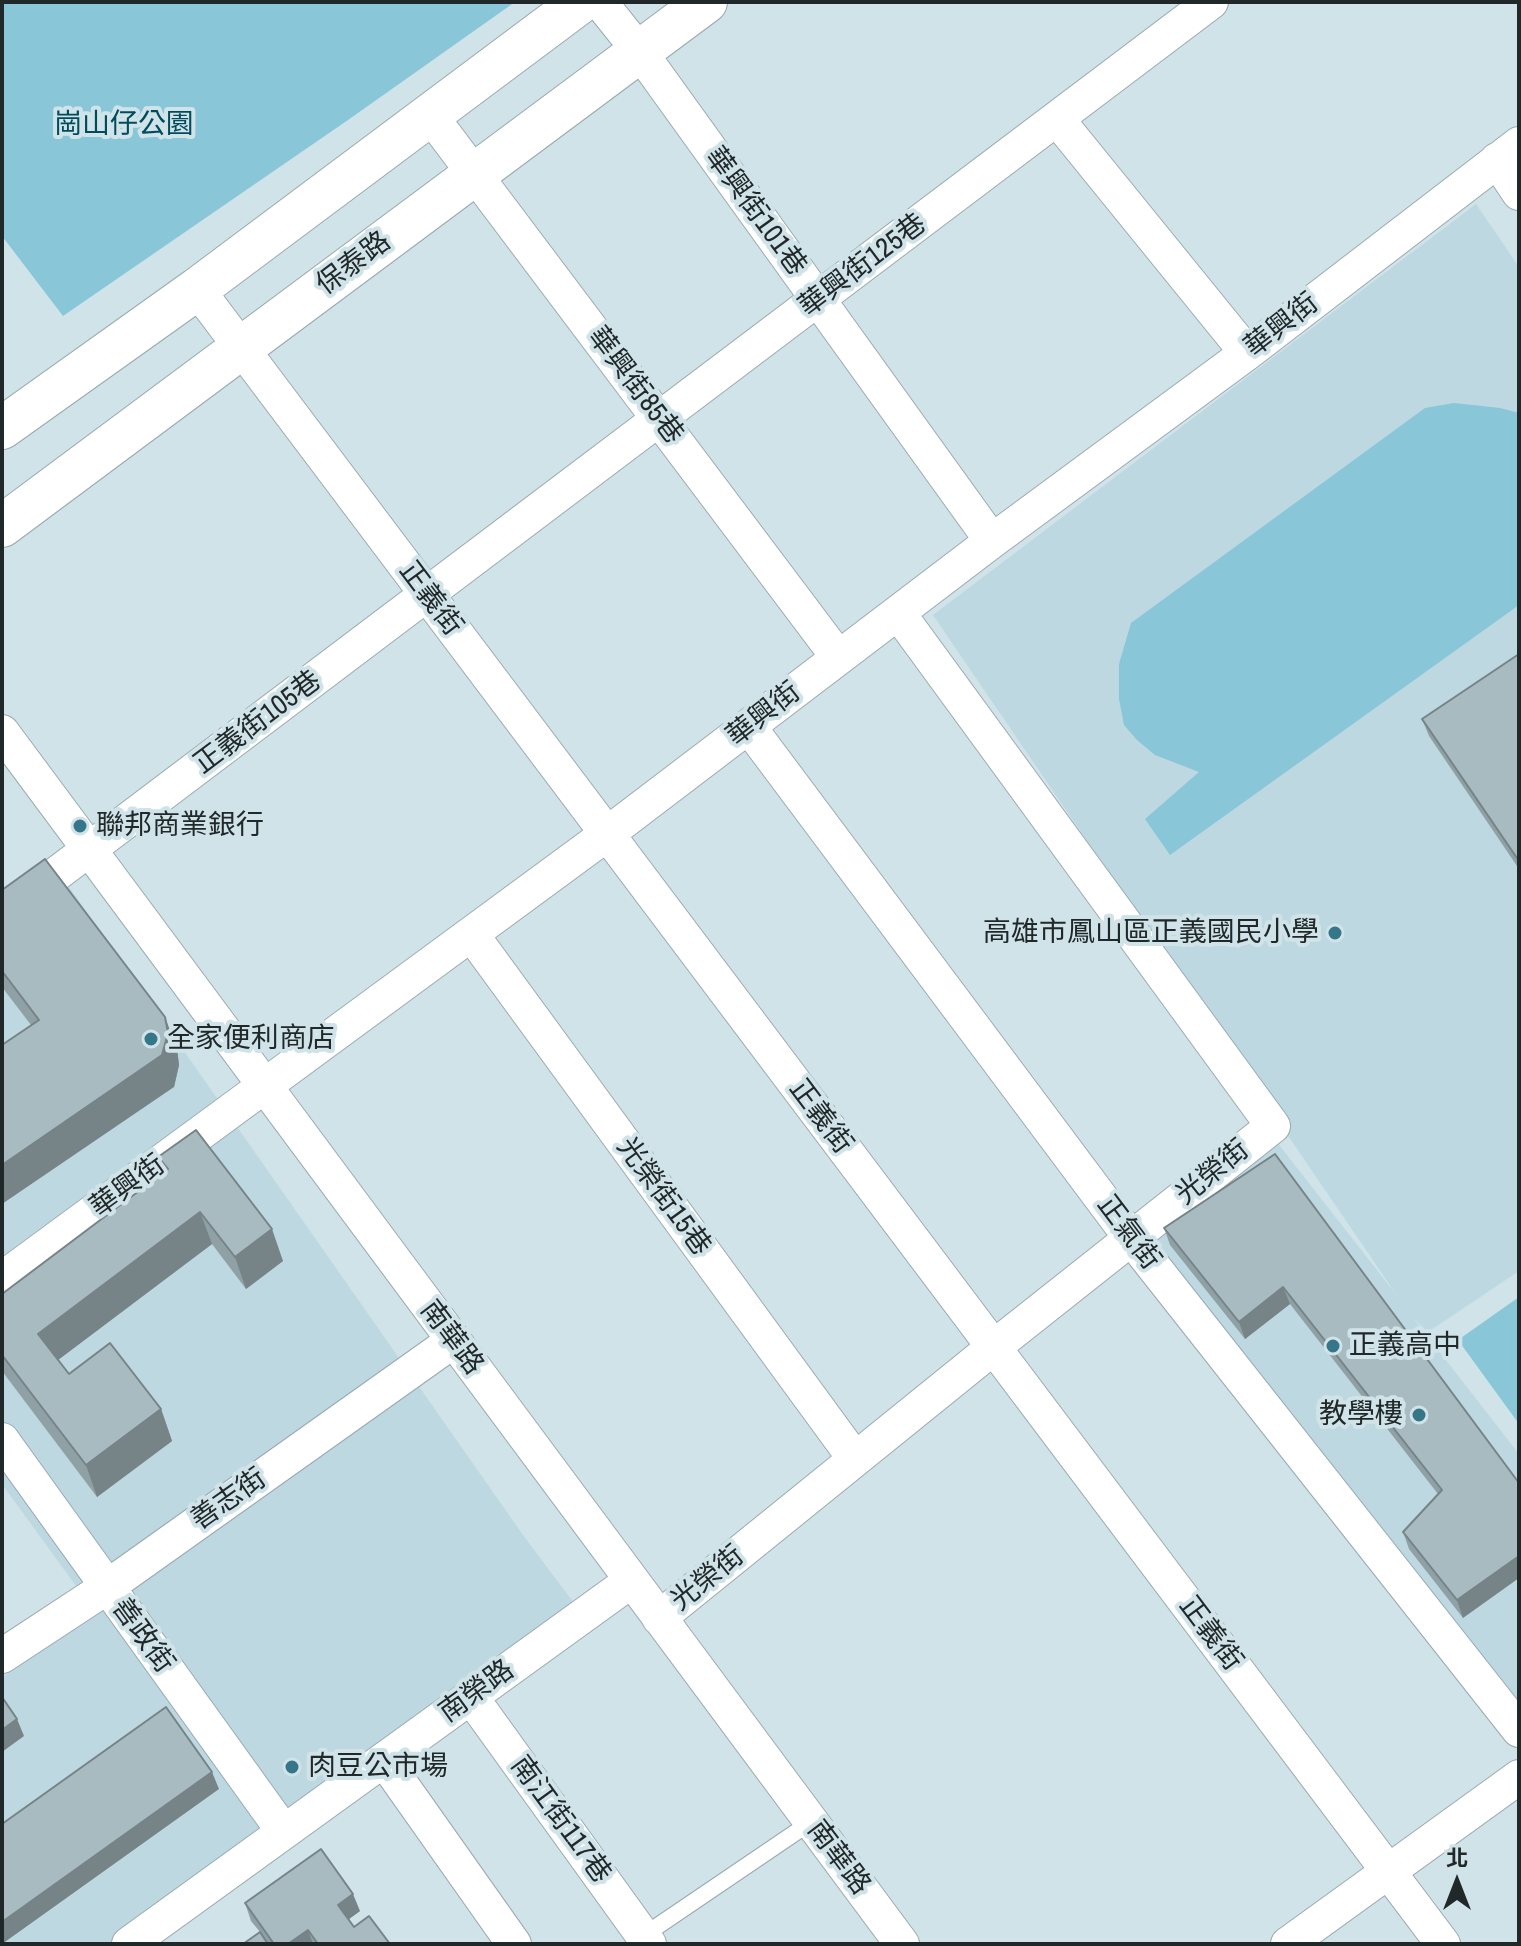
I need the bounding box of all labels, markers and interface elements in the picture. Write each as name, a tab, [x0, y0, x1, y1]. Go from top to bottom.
park label: 崗山仔公園	[54, 108, 194, 142]
street label: 華興街101巷	[697, 141, 813, 283]
street label: 華興街125巷	[793, 207, 933, 325]
street label: 保泰路	[310, 225, 398, 303]
street label: 華興街	[1239, 287, 1325, 365]
street label: 華興街85巷	[580, 321, 690, 451]
street label: 正義街	[391, 555, 469, 643]
street label: 正義街105巷	[188, 664, 328, 782]
street label: 華興街	[721, 676, 807, 754]
place label: 聯邦商業銀行	[96, 809, 264, 843]
marker: 聯邦商業銀行	[71, 817, 89, 835]
place label: 高雄市鳳山區正義國民小學	[983, 916, 1319, 950]
marker: 高雄市鳳山區正義國民小學	[1326, 924, 1344, 942]
place label: 全家便利商店	[167, 1022, 335, 1056]
marker: 全家便利商店	[142, 1030, 160, 1048]
street label: 正義街	[781, 1073, 859, 1161]
street label: 光榮街15巷	[609, 1131, 717, 1263]
street label: 光榮街	[1170, 1134, 1256, 1212]
street label: 華興街	[84, 1149, 172, 1225]
street label: 正氣街	[1089, 1189, 1167, 1277]
street label: 南華路	[412, 1294, 490, 1382]
place label: 正義高中	[1349, 1329, 1461, 1363]
marker: 正義高中	[1324, 1337, 1342, 1355]
place label: 教學樓	[1319, 1398, 1403, 1432]
marker: 教學樓	[1410, 1406, 1428, 1424]
street label: 善志街	[185, 1462, 273, 1538]
street label: 光榮街	[665, 1540, 751, 1618]
street label: 正義街	[1171, 1590, 1249, 1678]
street label: 善政街	[104, 1592, 180, 1680]
street label: 南榮路	[433, 1654, 521, 1730]
place label: 肉豆公市場	[308, 1750, 448, 1784]
street label: 南江街117巷	[503, 1750, 617, 1890]
marker: 肉豆公市場	[283, 1758, 301, 1776]
street label: 南華路	[799, 1814, 877, 1902]
north arrow	[1417, 1842, 1497, 1922]
text: 北	[1446, 1843, 1468, 1873]

